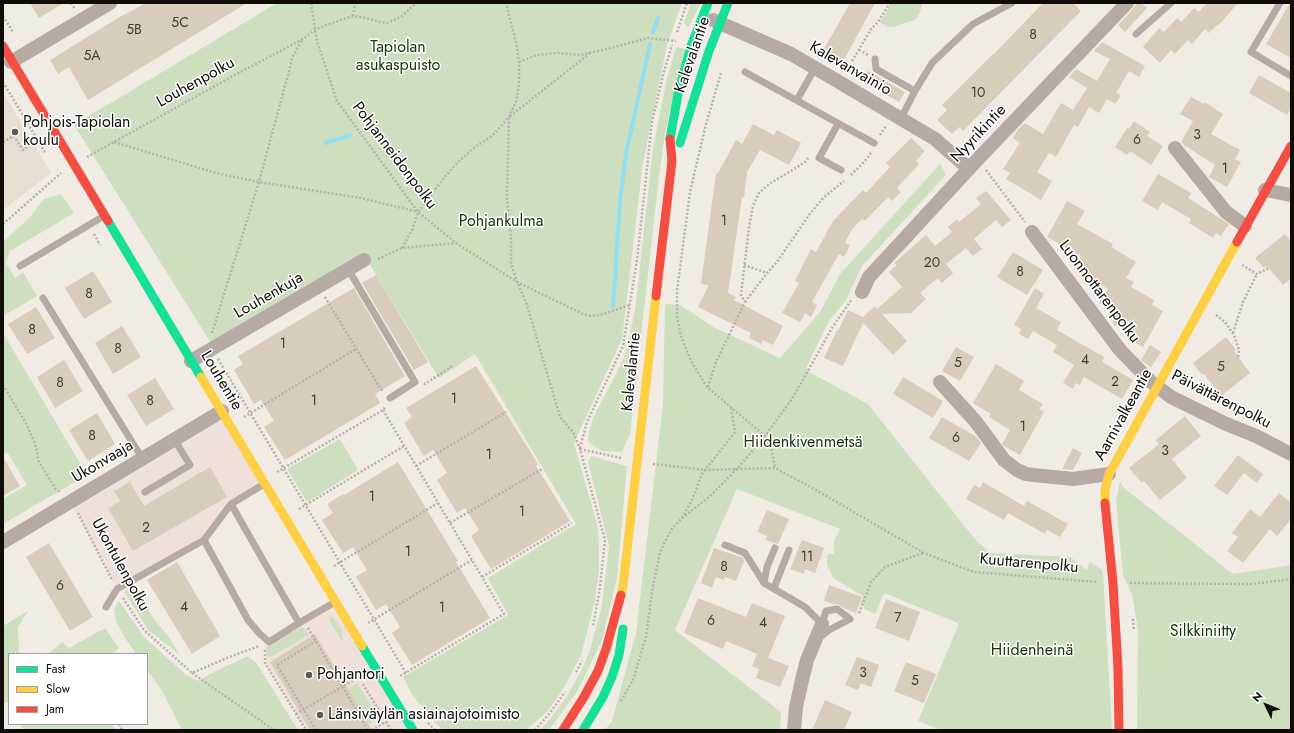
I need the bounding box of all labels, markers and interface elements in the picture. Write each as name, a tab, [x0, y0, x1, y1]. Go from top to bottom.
street label: Kalevalantie	[671, 14, 715, 96]
house number: 5C	[171, 16, 189, 32]
house number: 5B	[126, 23, 142, 39]
house number: 8	[1029, 28, 1037, 44]
park label: Tapiolan asukaspuisto	[356, 38, 440, 76]
street label: Kalevanvainio	[806, 38, 894, 100]
house number: 5A	[83, 49, 101, 65]
street label: Louhenpolku	[154, 54, 238, 112]
house number: 10	[971, 86, 985, 102]
street label: Pohjanneidonpolku	[347, 99, 441, 213]
street label: Nyyrikintie	[947, 101, 1011, 167]
place label: Pohjois-Tapiolan koulu	[23, 113, 130, 151]
marker: Pohjois-Tapiolan koulu	[10, 127, 20, 137]
house number: 3	[1193, 128, 1201, 144]
house number: 6	[1133, 133, 1141, 149]
house number: 1	[1222, 162, 1228, 178]
park label: Pohjankulma	[459, 212, 543, 232]
house number: 1	[721, 214, 727, 230]
street label: Luonnottarenpolku	[1054, 237, 1144, 347]
house number: 20	[924, 256, 940, 272]
house number: 8	[1016, 265, 1024, 281]
street label: Louhenkuja	[231, 269, 307, 323]
house number: 8	[85, 287, 93, 303]
house number: 8	[28, 323, 36, 339]
street label: Kalevalantie	[618, 332, 646, 412]
house number: 1	[280, 337, 286, 353]
house number: 8	[114, 342, 122, 358]
street label: Louhentie	[196, 348, 246, 414]
house number: 4	[1081, 353, 1089, 369]
house number: 5	[954, 356, 962, 372]
house number: 5	[1217, 360, 1225, 376]
street label: Aarnivalkeantie	[1091, 366, 1157, 464]
street label: Päivättärenpolku	[1168, 367, 1274, 433]
house number: 2	[1111, 375, 1119, 391]
house number: 8	[56, 376, 64, 392]
house number: 1	[451, 392, 457, 408]
house number: 8	[146, 394, 154, 410]
house number: 1	[311, 394, 317, 410]
house number: 1	[1020, 420, 1026, 436]
house number: 8	[88, 429, 96, 445]
house number: 6	[952, 431, 960, 447]
park label: Hiidenkivenmetsä	[744, 433, 862, 453]
street label: Ukonvaaja	[69, 436, 137, 488]
house number: 3	[1161, 444, 1169, 460]
house number: 1	[486, 448, 492, 464]
house number: 1	[369, 490, 375, 506]
house number: 1	[519, 505, 525, 521]
street label: Ukontulenpolku	[87, 515, 153, 615]
house number: 2	[142, 521, 150, 537]
house number: 1	[405, 545, 411, 561]
house number: 11	[801, 550, 813, 566]
street label: Kuuttarenpolku	[979, 550, 1079, 578]
house number: 8	[720, 560, 728, 576]
house number: 6	[56, 579, 64, 595]
house number: 4	[180, 600, 188, 616]
house number: 1	[439, 601, 445, 617]
house number: 7	[894, 611, 902, 627]
house number: 6	[707, 614, 715, 630]
house number: 4	[759, 616, 767, 632]
park label: Silkkiniitty	[1170, 622, 1236, 642]
park label: Hiidenheinä	[991, 641, 1073, 661]
legend	[8, 653, 148, 725]
text: Fast	[46, 660, 65, 678]
place label: Pohjantori	[317, 665, 385, 685]
house number: 3	[859, 666, 867, 682]
marker: Pohjantori	[304, 670, 314, 680]
house number: 5	[911, 674, 919, 690]
text: Slow	[46, 680, 70, 698]
north arrow	[1246, 685, 1286, 725]
text: N	[1248, 688, 1266, 705]
text: Jam	[46, 700, 64, 718]
place label: Länsiväylän asiainajotoimisto	[328, 705, 520, 725]
marker: Länsiväylän asiainajotoimisto	[315, 710, 325, 720]

